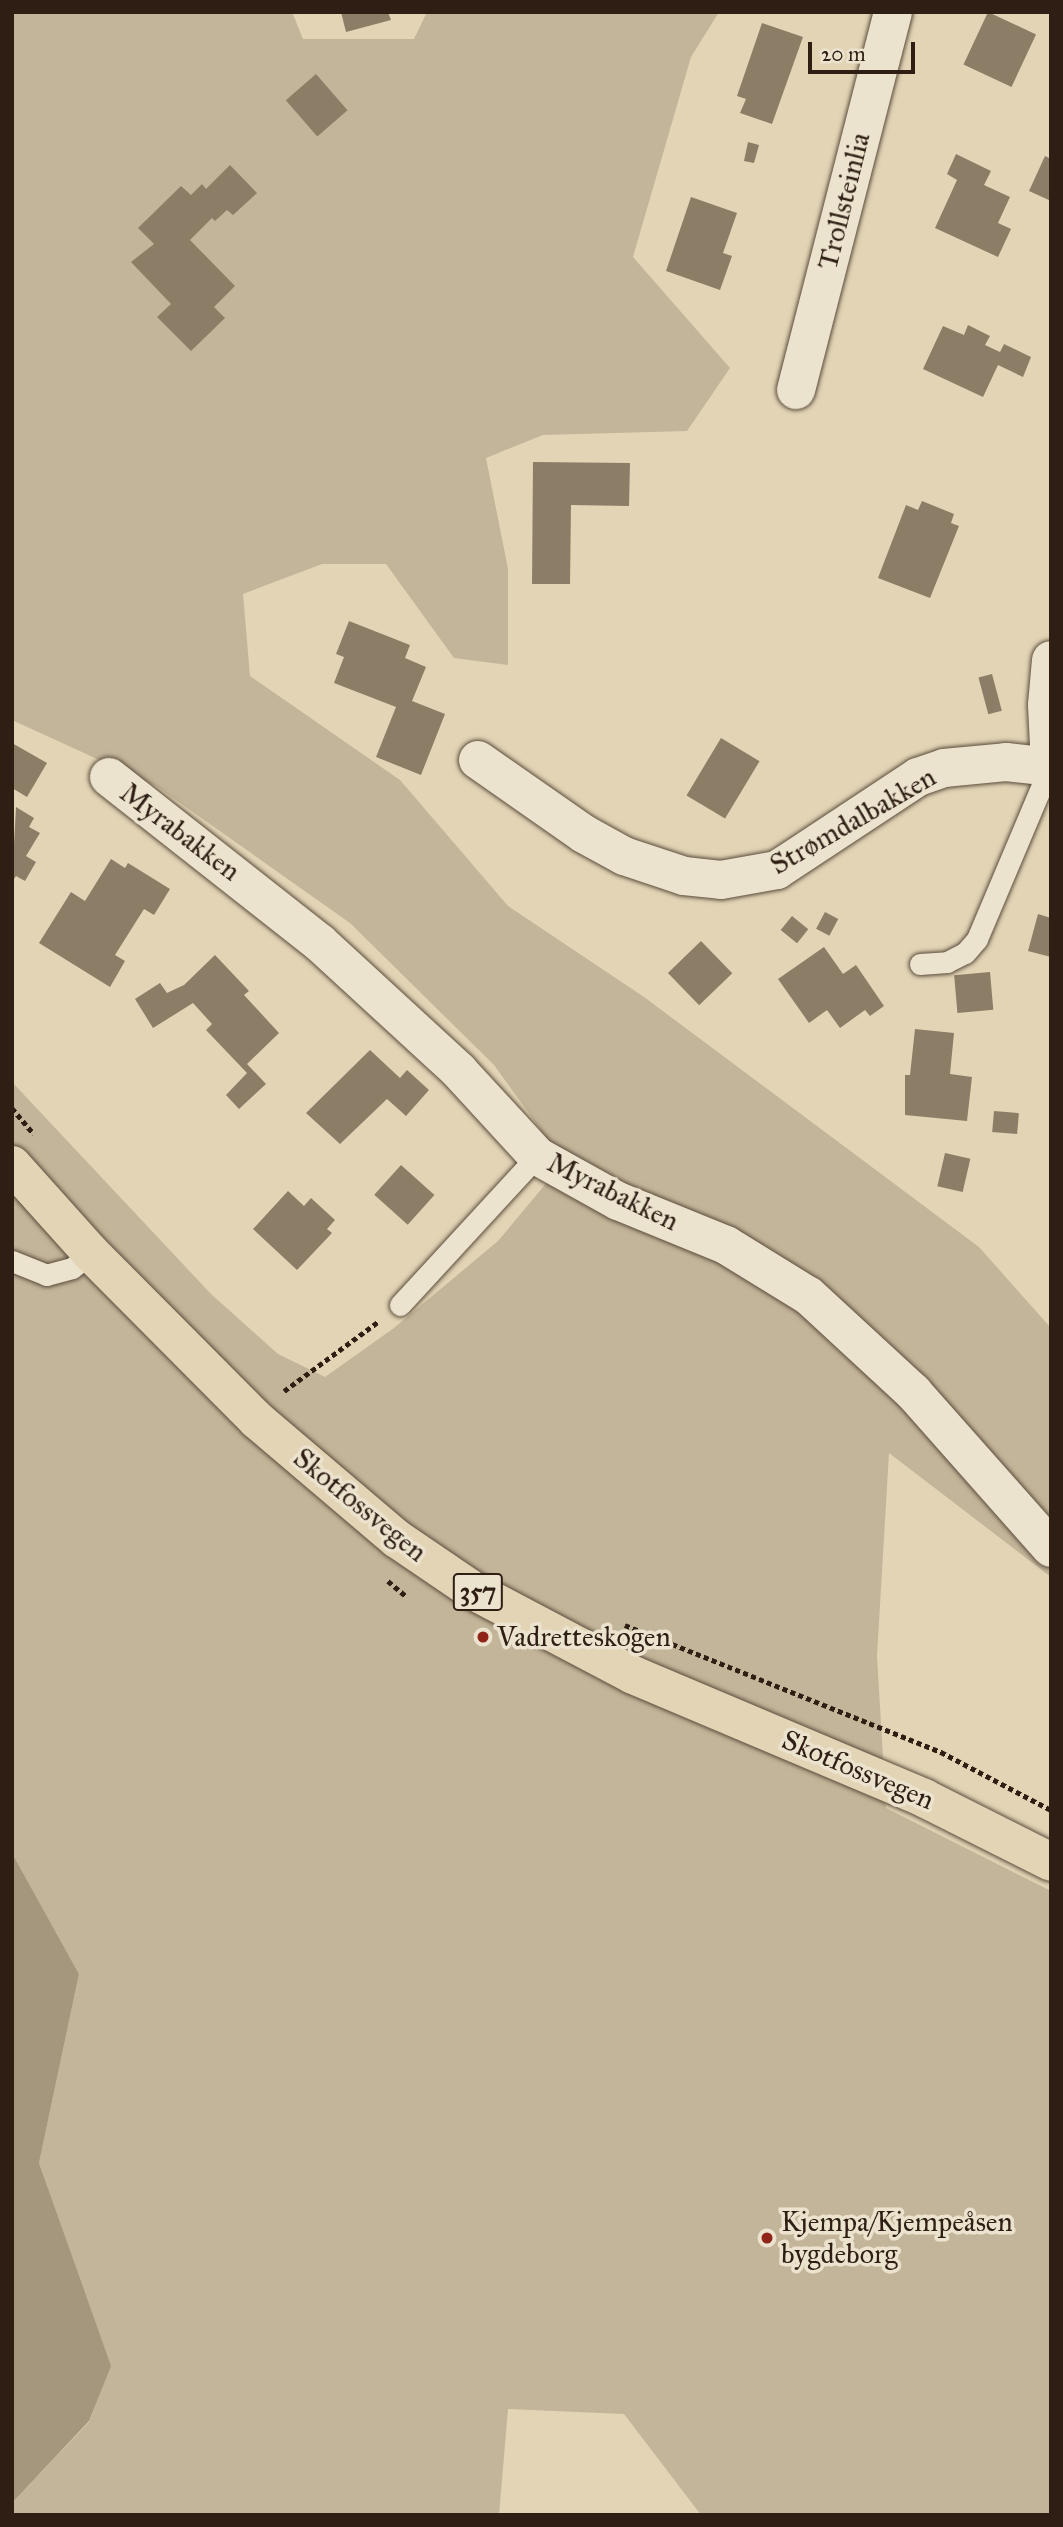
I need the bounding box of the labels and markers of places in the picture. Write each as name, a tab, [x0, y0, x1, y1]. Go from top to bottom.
place label: Vadretteskogen	[497, 1620, 671, 1654]
marker: Vadretteskogen	[475, 1629, 491, 1645]
place label: Kjempa/Kjempeåsen bygdeborg	[781, 2205, 1013, 2271]
marker: Kjempa/Kjempeåsen bygdeborg	[759, 2230, 775, 2246]

